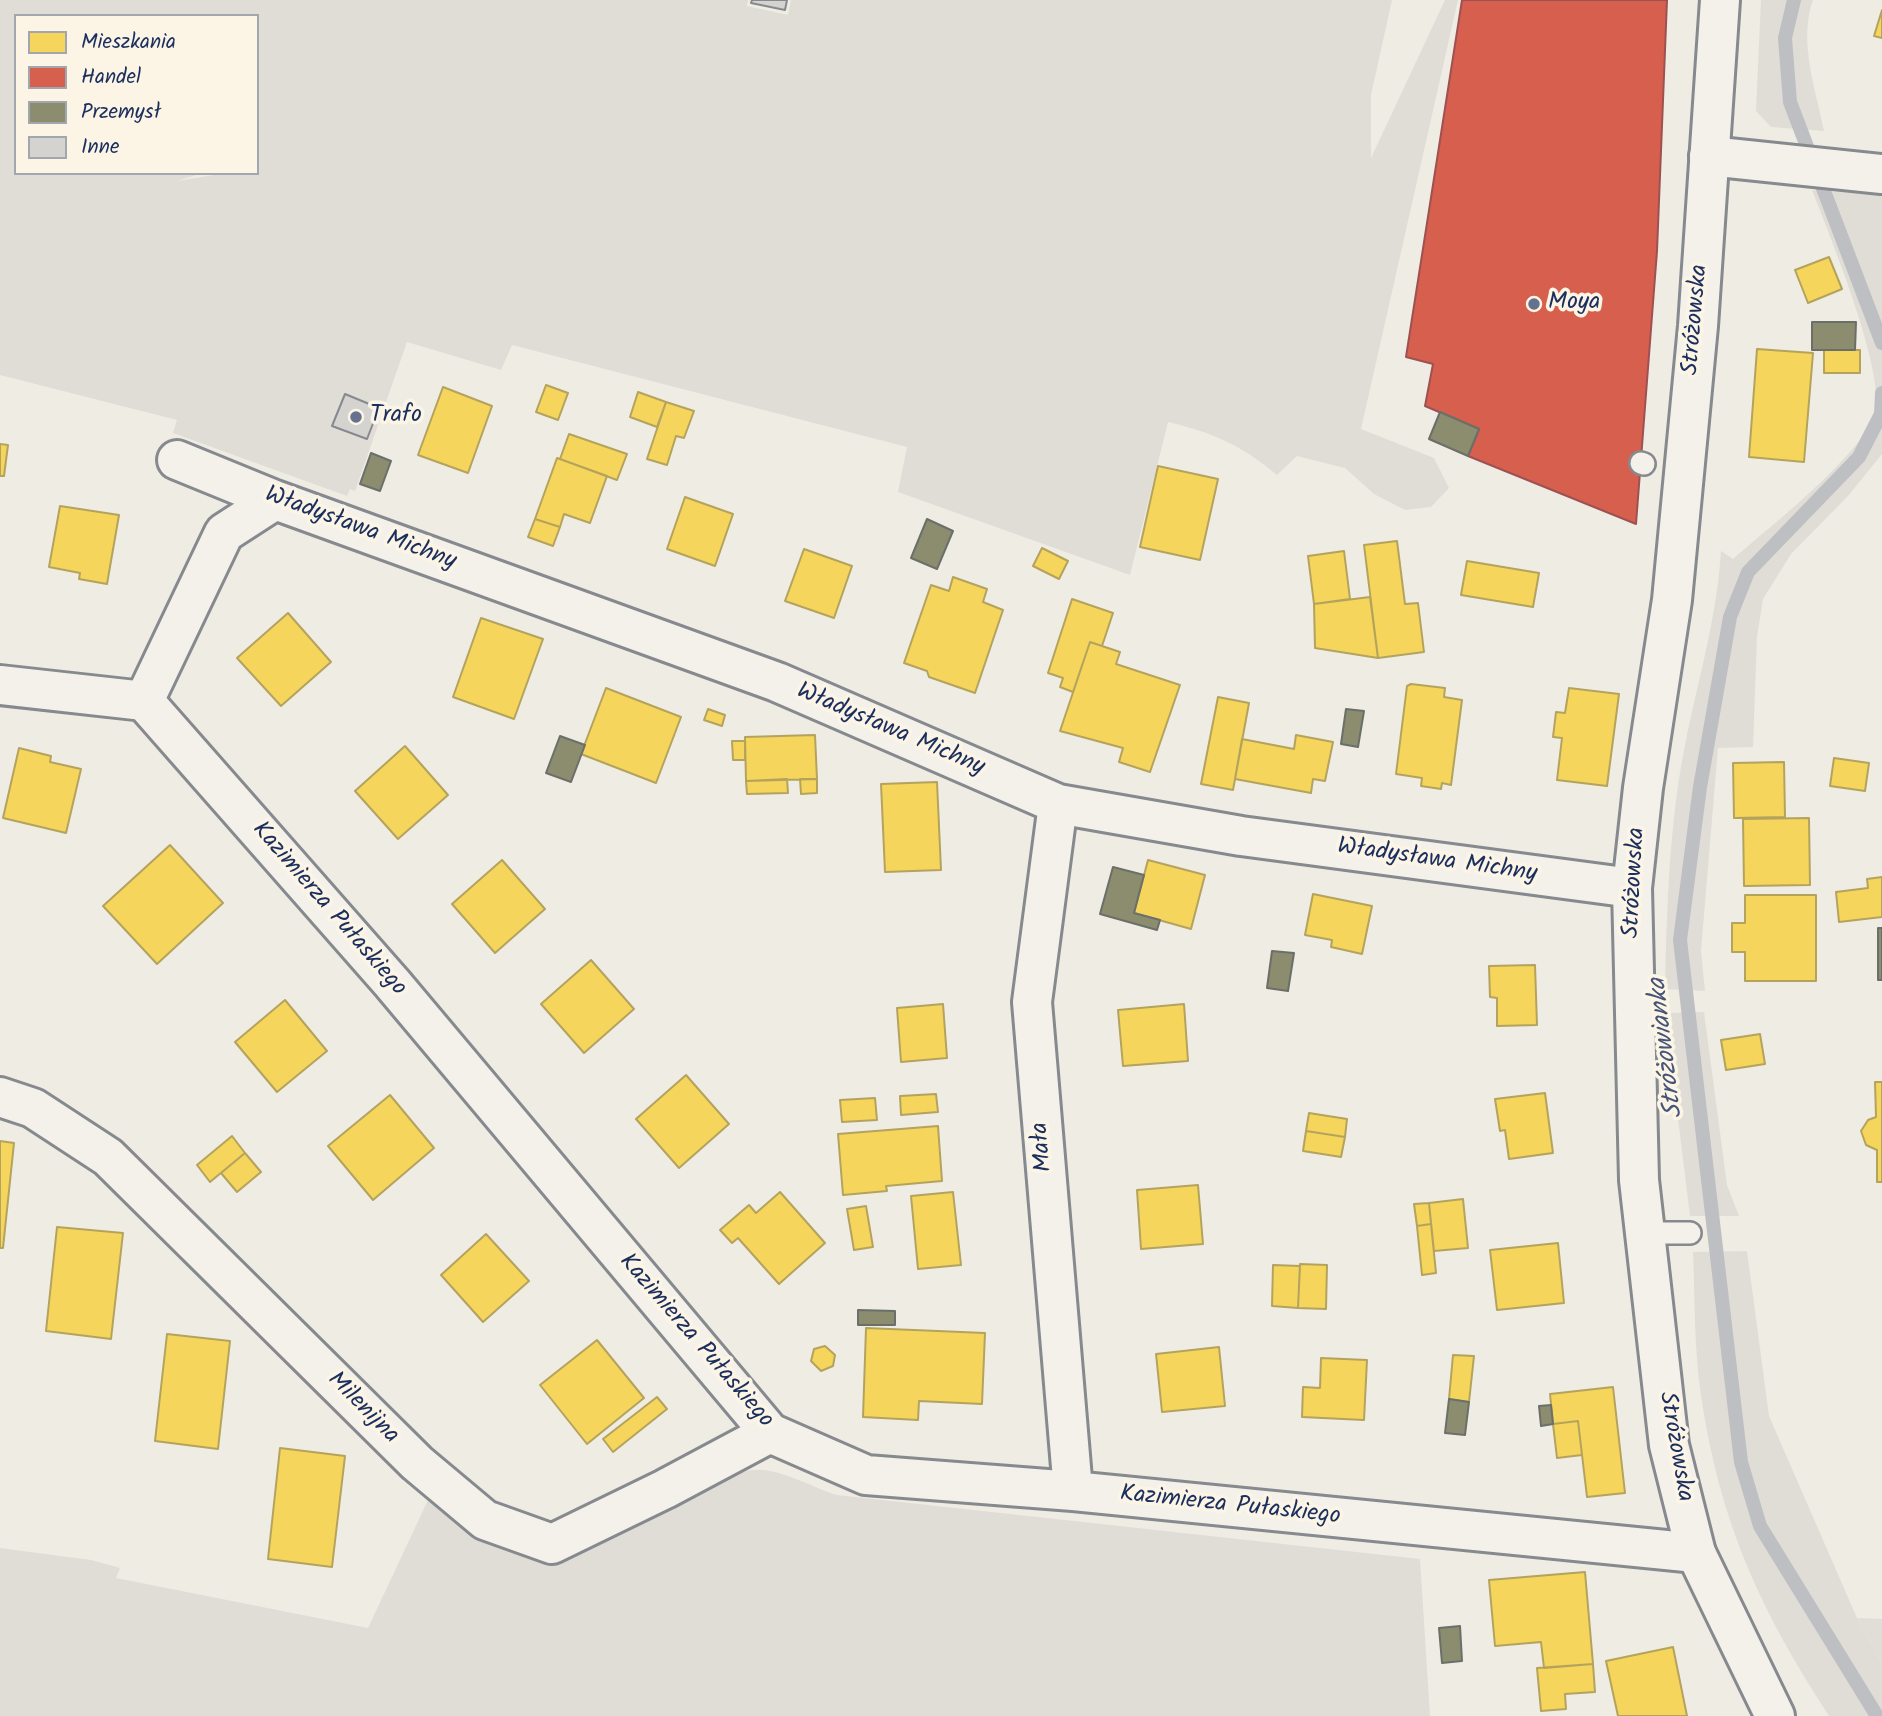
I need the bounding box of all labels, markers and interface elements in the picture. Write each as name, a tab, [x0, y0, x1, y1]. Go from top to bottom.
legend	[14, 14, 259, 175]
text: Mieszkania	[81, 26, 176, 59]
text: Handel	[81, 61, 141, 94]
text: Przemysł	[81, 96, 161, 129]
text: Inne	[81, 131, 119, 164]
street label: Stróżowska	[1678, 263, 1716, 377]
place label: Moya	[1548, 290, 1600, 318]
marker: Moya	[1526, 296, 1542, 312]
place label: Trafo	[370, 403, 422, 431]
marker: Trafo	[348, 409, 364, 425]
street label: Władysława Michny	[260, 482, 460, 578]
street label: Władysława Michny	[792, 678, 988, 784]
street label: Kazimierza Pułaskiego	[244, 817, 412, 1003]
street label: Stróżowska	[1619, 827, 1653, 939]
street label: Władysława Michny	[1335, 834, 1539, 890]
water label: Stróżowianka	[1644, 976, 1692, 1120]
street label: Mała	[1027, 1121, 1061, 1173]
street label: Kazimierza Pułaskiego	[611, 1249, 779, 1435]
street label: Milenijna	[320, 1367, 404, 1451]
street label: Stróżowska	[1650, 1390, 1698, 1504]
street label: Kazimierza Pułaskiego	[1118, 1481, 1342, 1533]

